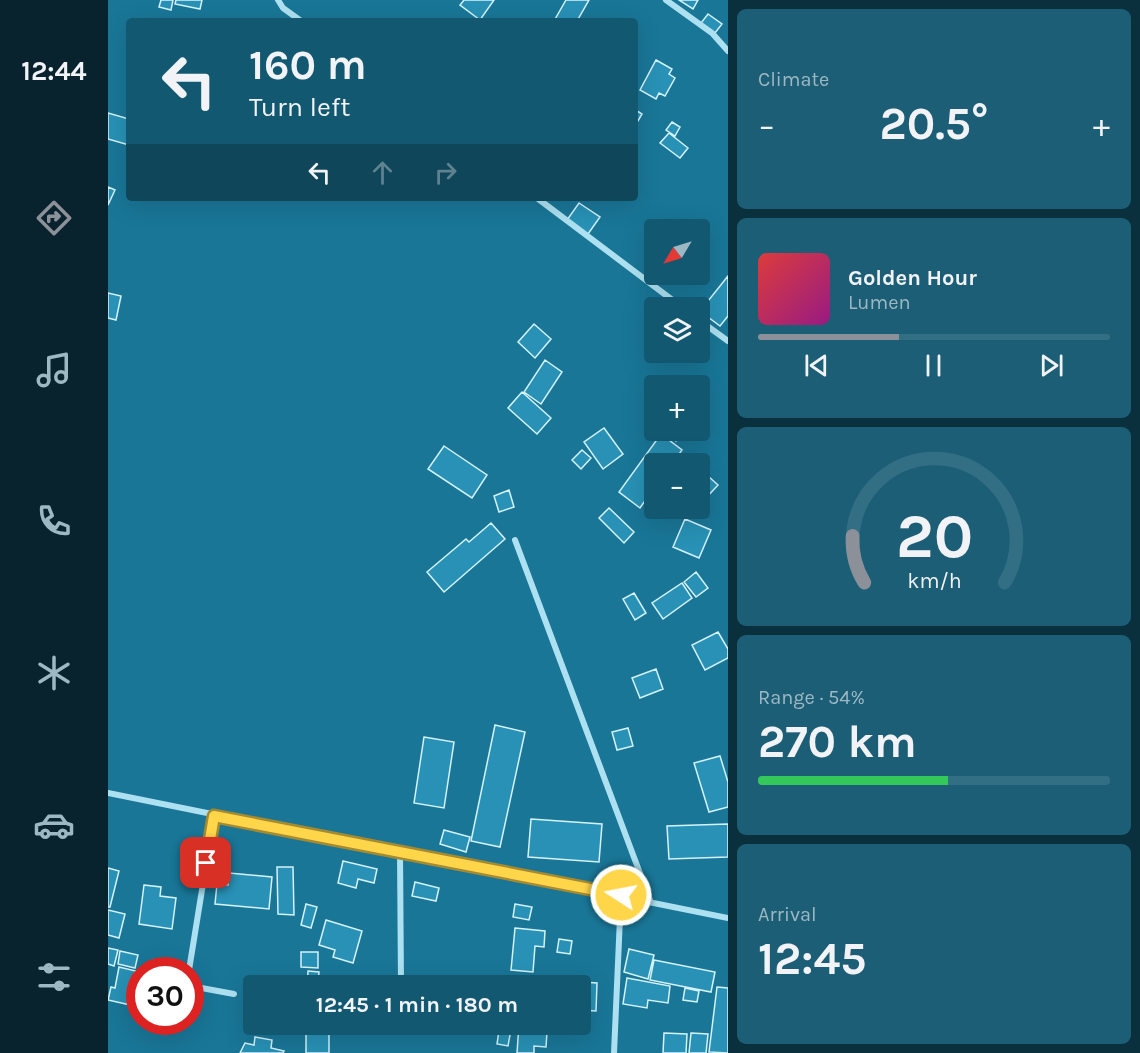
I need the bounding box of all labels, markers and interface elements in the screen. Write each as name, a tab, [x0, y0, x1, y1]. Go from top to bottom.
text: 160 m	[249, 40, 367, 90]
icon: left	[150, 42, 228, 120]
text: 12:44	[21, 55, 87, 87]
text: Climate	[758, 68, 829, 91]
text: Turn left	[249, 91, 350, 123]
text: 20.5°	[879, 98, 989, 150]
text: −	[758, 106, 775, 144]
text: +	[1093, 106, 1110, 144]
icon: left	[303, 156, 336, 189]
icon: ahead	[366, 156, 399, 189]
icon: right	[429, 156, 462, 189]
icon: directions	[33, 197, 75, 239]
north arrow	[644, 219, 710, 285]
map controls	[644, 219, 710, 519]
text: Golden Hour	[848, 265, 977, 291]
text: Lumen	[848, 291, 911, 314]
button: layers	[644, 297, 710, 363]
icon: music	[33, 349, 75, 391]
icon: previous	[800, 349, 833, 382]
icon: pause	[917, 349, 950, 382]
icon: next	[1035, 349, 1068, 382]
button: +	[644, 375, 710, 441]
button: −	[644, 453, 710, 519]
icon: phone	[33, 500, 75, 542]
text: 20	[895, 501, 973, 574]
text: km/h	[907, 569, 961, 594]
icon: climate	[33, 652, 75, 694]
text: Range · 54%	[758, 686, 865, 709]
text: 270 km	[758, 716, 917, 768]
icon: car	[33, 804, 75, 846]
pin	[180, 837, 231, 888]
icon: arrive	[189, 846, 222, 879]
position arrow	[589, 863, 653, 927]
text: Arrival	[758, 903, 817, 926]
text: 12:45	[758, 933, 866, 985]
icon: filters	[33, 956, 75, 998]
speed limit sign: 30	[126, 957, 204, 1035]
text: 12:45 · 1 min · 180 m	[316, 992, 518, 1018]

